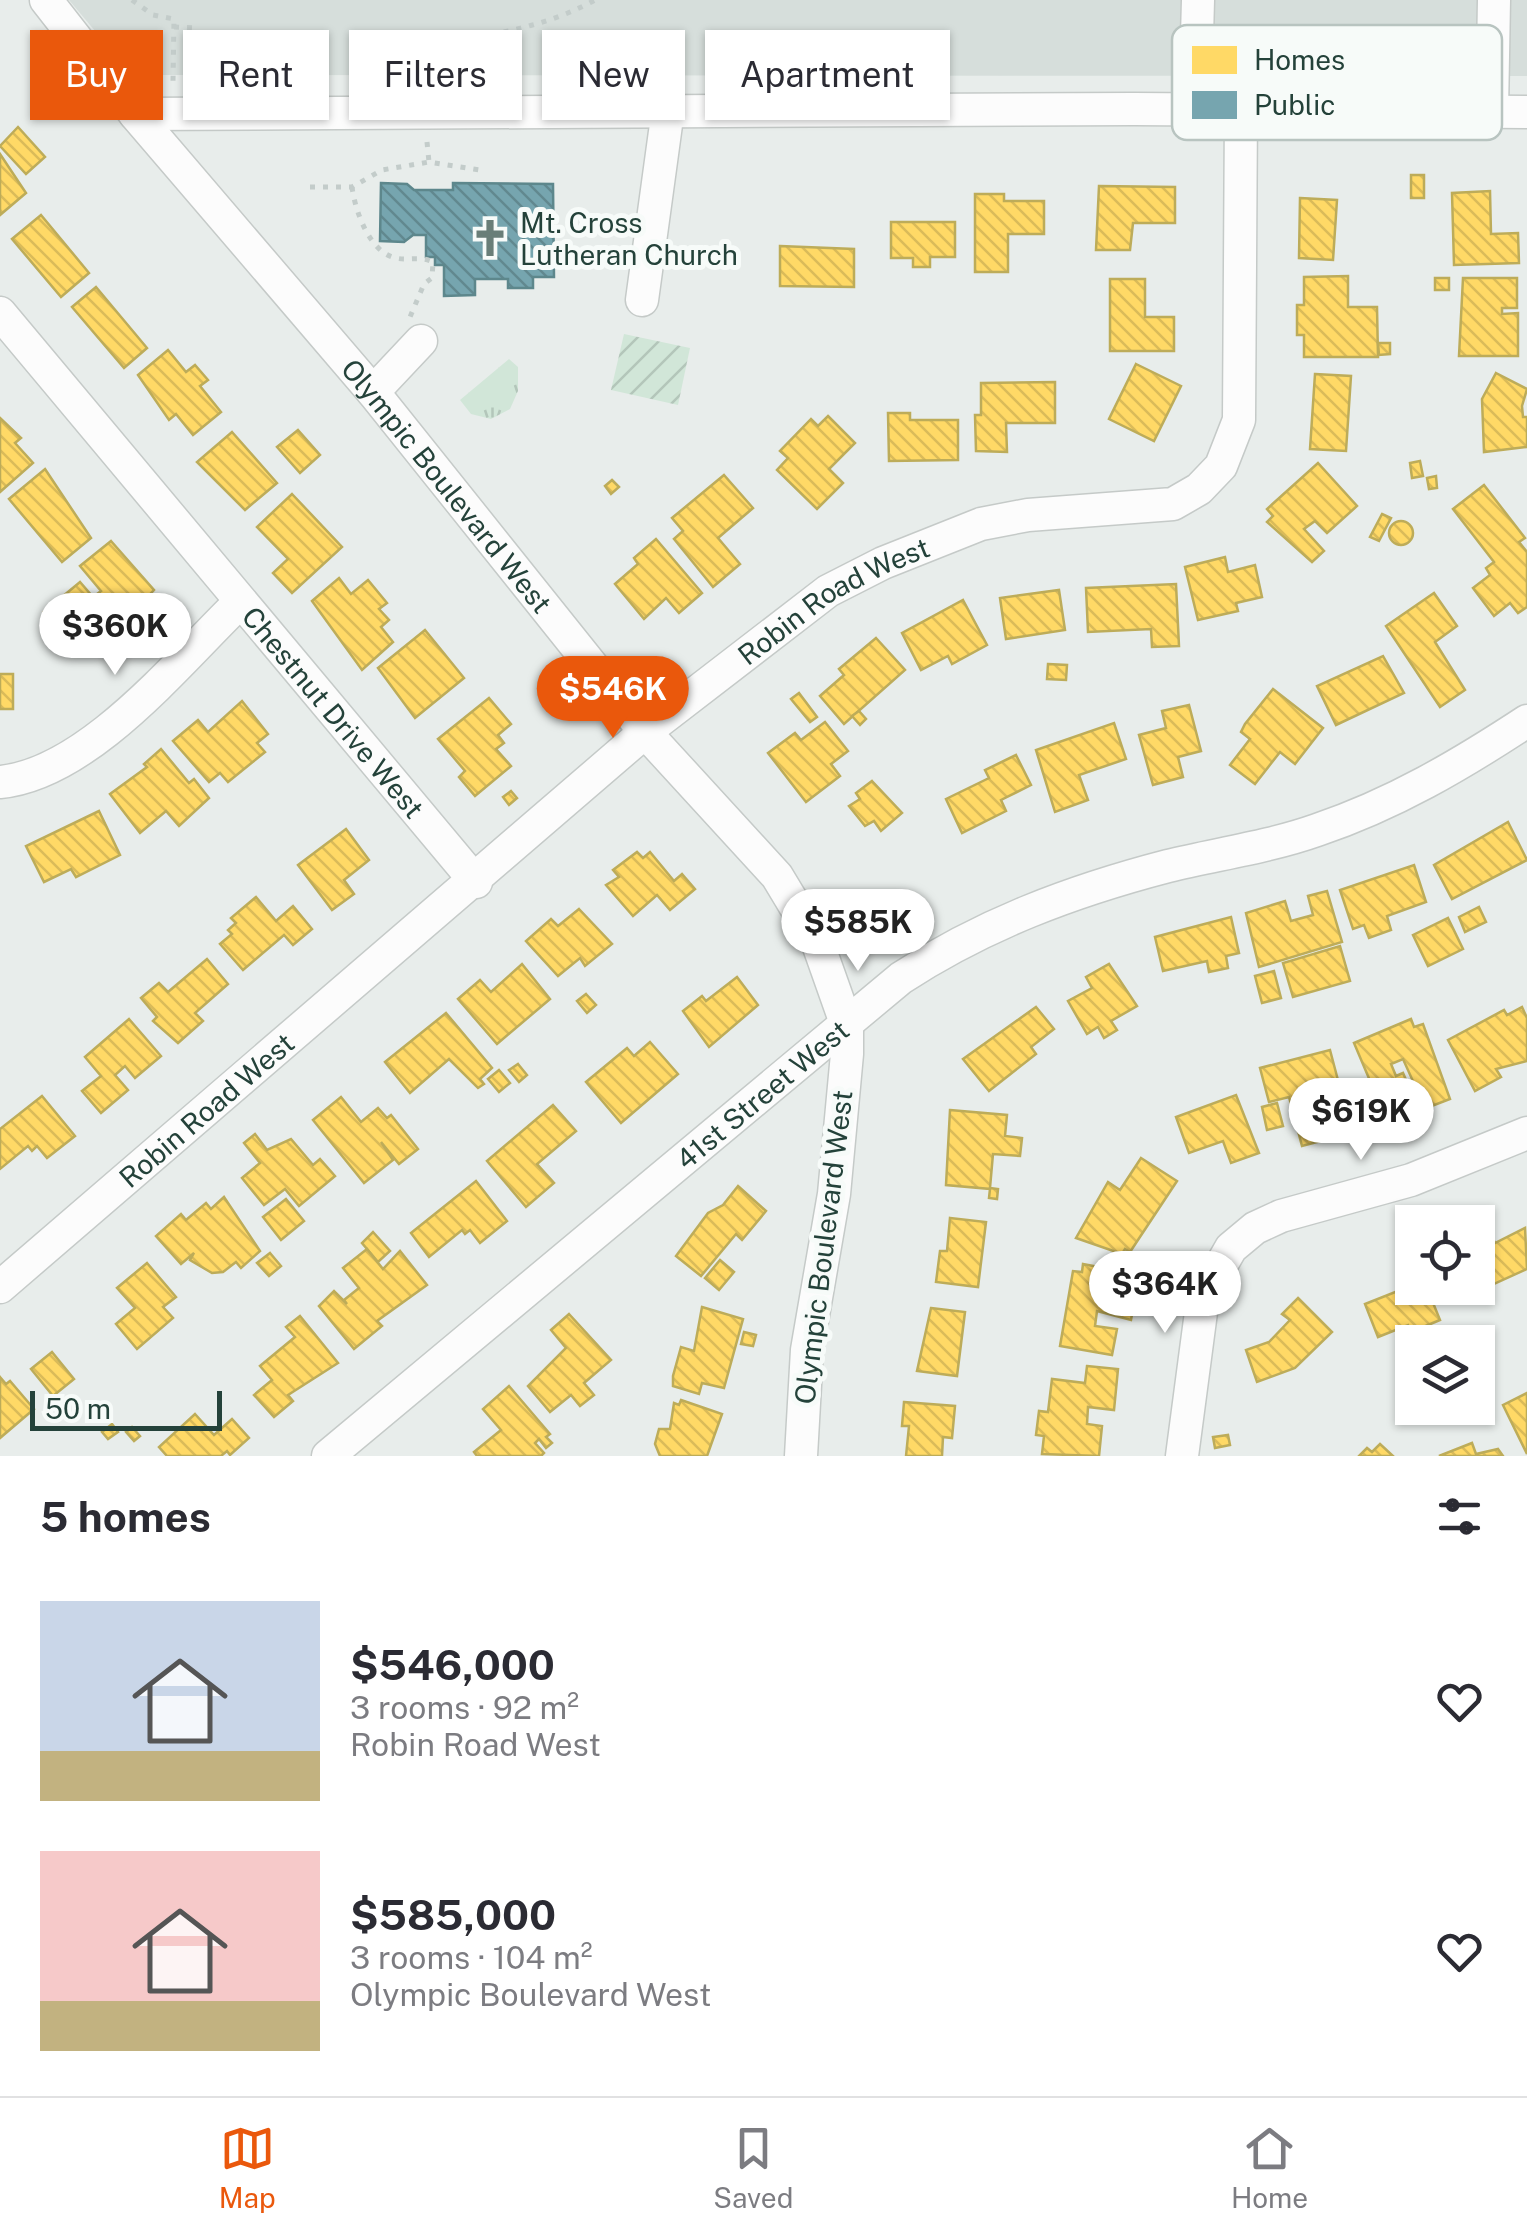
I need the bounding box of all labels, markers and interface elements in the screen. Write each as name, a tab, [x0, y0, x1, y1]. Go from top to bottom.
legend	[1172, 25, 1502, 140]
chip: Buy	[30, 30, 163, 120]
chip: Rent	[183, 30, 329, 120]
chip: Filters	[349, 30, 522, 120]
chip: New	[542, 30, 685, 120]
chip: Apartment	[705, 30, 950, 120]
text: Homes	[1254, 43, 1345, 76]
text: Public	[1254, 88, 1335, 121]
place label: Mt. Cross Lutheran Church	[520, 206, 738, 271]
church icon: Mt. Cross Lutheran Church	[469, 217, 511, 259]
street label: Olympic Boulevard West	[335, 352, 559, 619]
street label: Robin Road West	[731, 530, 934, 671]
pin: $360K	[45, 593, 185, 678]
street label: Chestnut Drive West	[236, 600, 431, 824]
text: $360K	[61, 607, 169, 644]
pin: $546K	[543, 656, 683, 741]
text: $546K	[559, 670, 667, 707]
pin: $585K	[788, 889, 928, 974]
text: $585K	[803, 903, 913, 940]
street label: 41st Street West	[669, 1013, 855, 1175]
street label: Robin Road West	[112, 1025, 300, 1194]
pin: $619K	[1291, 1078, 1431, 1163]
street label: Olympic Boulevard West	[787, 1088, 859, 1406]
text: $619K	[1311, 1092, 1411, 1129]
map controls	[1395, 1205, 1495, 1425]
button: locate	[1395, 1205, 1495, 1305]
pin: $364K	[1095, 1251, 1235, 1336]
text: $364K	[1111, 1265, 1219, 1302]
button: layers	[1395, 1325, 1495, 1425]
scale bar	[30, 1386, 222, 1430]
text: 50 m	[45, 1392, 111, 1425]
icon: filters	[1432, 1489, 1487, 1544]
text: 5 homes	[40, 1492, 211, 1541]
text: $546,000	[350, 1640, 555, 1689]
icon: home	[120, 1641, 240, 1761]
icon: heart	[1432, 1674, 1487, 1729]
text: 3 rooms · 92 m²	[350, 1689, 579, 1726]
text: Robin Road West	[350, 1726, 601, 1763]
text: $585,000	[350, 1890, 556, 1939]
icon: home	[120, 1891, 240, 2011]
icon: heart	[1432, 1924, 1487, 1979]
text: 3 rooms · 104 m²	[350, 1939, 593, 1976]
text: Olympic Boulevard West	[350, 1976, 711, 2013]
tab: Map	[219, 2121, 276, 2214]
tab: Saved	[713, 2121, 793, 2214]
tab: Home	[1231, 2121, 1308, 2214]

